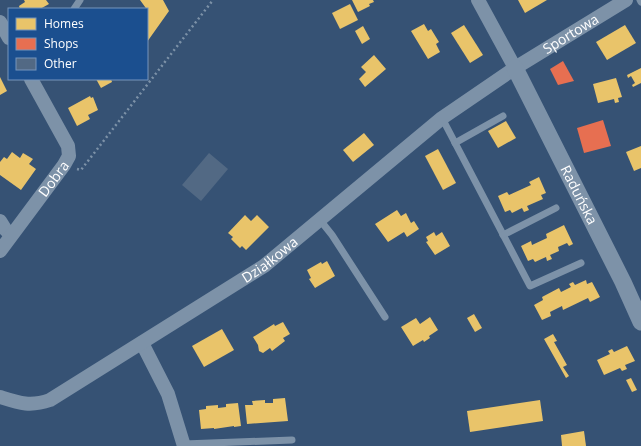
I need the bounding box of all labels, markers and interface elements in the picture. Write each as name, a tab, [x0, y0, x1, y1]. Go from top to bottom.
legend	[8, 8, 148, 80]
street label: Sportowa	[539, 9, 602, 58]
text: Homes	[44, 15, 84, 32]
text: Shops	[44, 35, 79, 52]
text: Other	[44, 55, 77, 72]
street label: Dobra	[34, 157, 73, 200]
street label: Raduńska	[557, 162, 602, 227]
street label: Działkowa	[238, 232, 301, 287]

